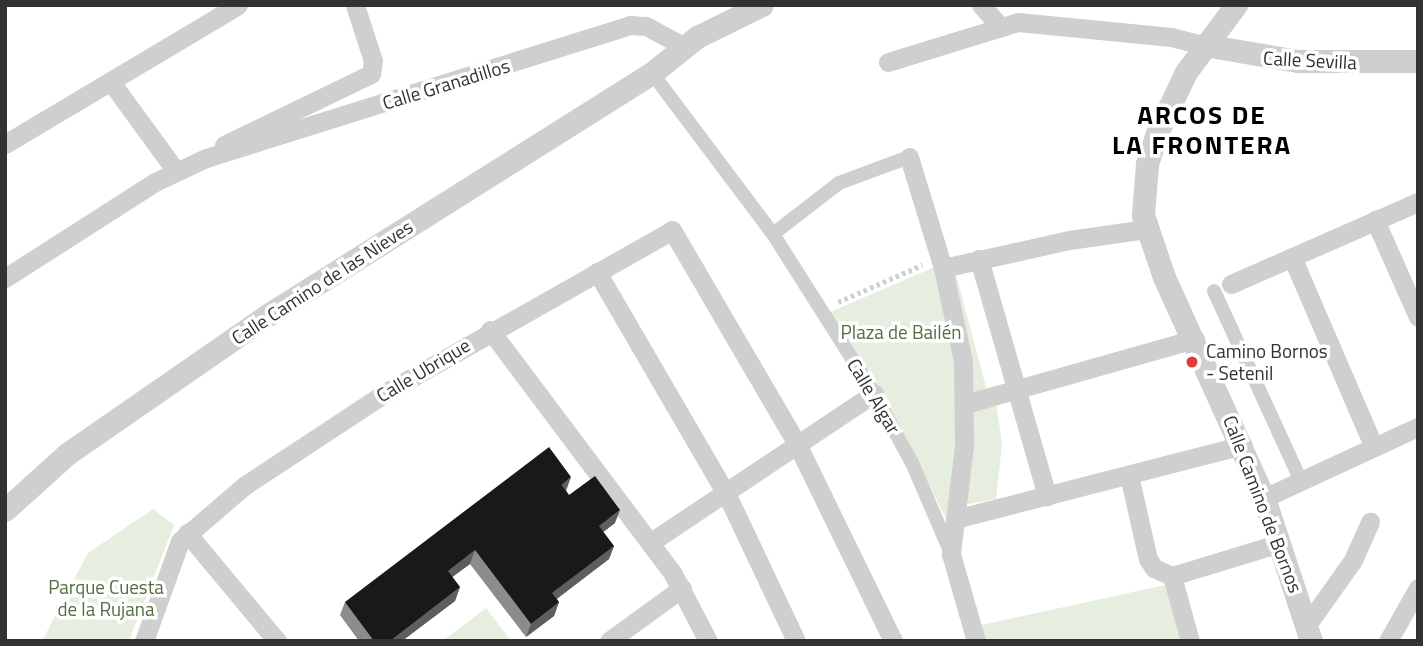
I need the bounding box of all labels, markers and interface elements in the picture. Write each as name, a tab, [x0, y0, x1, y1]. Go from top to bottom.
street label: Calle Sevilla	[1263, 46, 1357, 74]
street label: Calle Granadillos	[380, 54, 512, 114]
district label: ARCOS DE LA FRONTERA	[1113, 99, 1291, 160]
street label: Calle Camino de las Nieves	[227, 215, 417, 349]
park label: Plaza de Bailén	[841, 321, 961, 343]
street label: Calle Ubrique	[372, 333, 474, 407]
place label: Camino Bornos - Setenil	[1206, 340, 1328, 384]
street label: Calle Algar	[843, 354, 905, 438]
marker: Camino Bornos - Setenil	[1184, 354, 1200, 370]
street label: Calle Camino de Bornos	[1219, 412, 1307, 596]
park label: Parque Cuesta de la Rujana	[48, 576, 164, 620]

